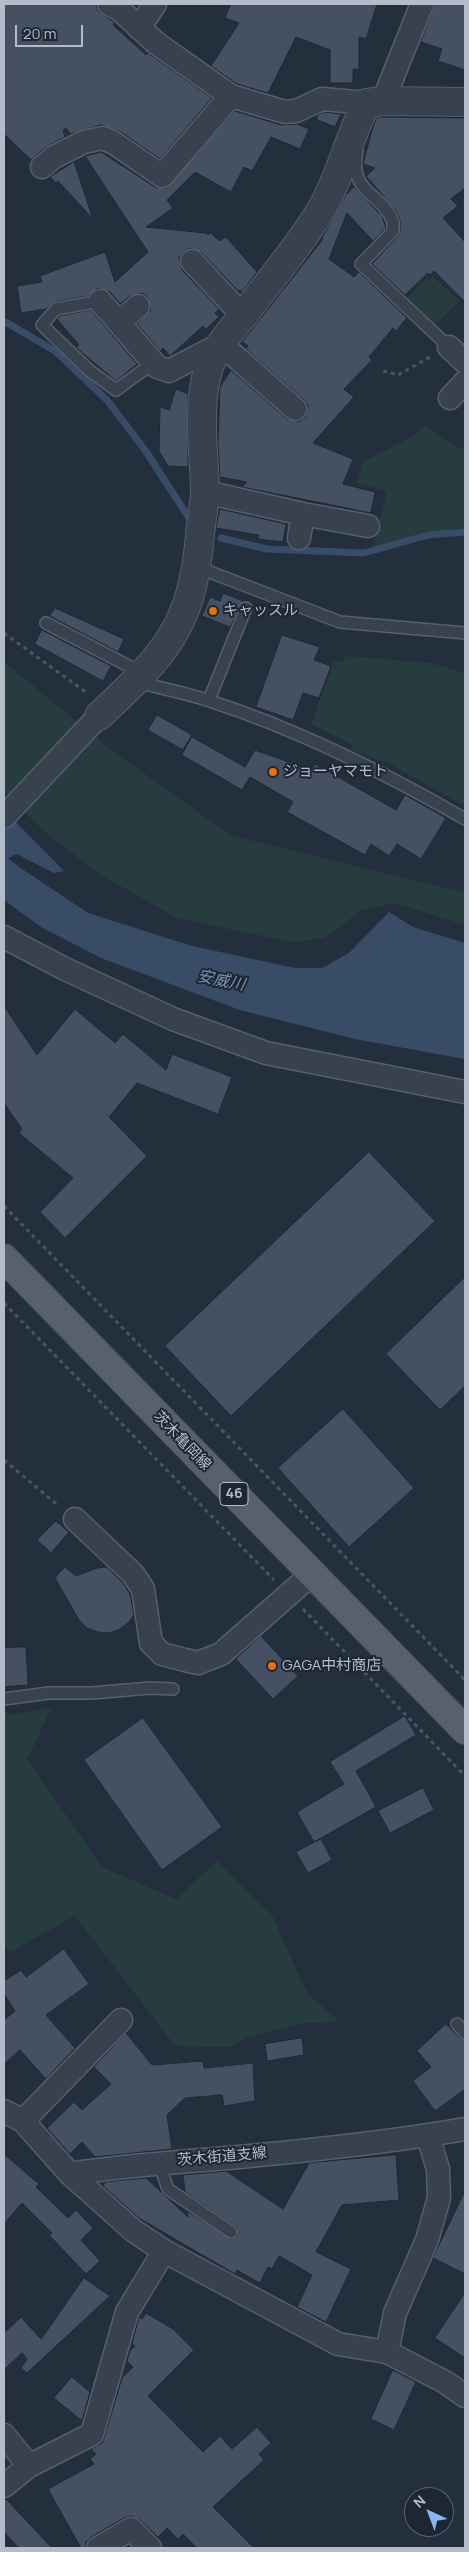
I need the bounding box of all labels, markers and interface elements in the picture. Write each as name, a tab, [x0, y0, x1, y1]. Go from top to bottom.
scale bar	[18, 15, 85, 47]
text: 20 m	[23, 23, 56, 44]
place label: キャッスル	[223, 602, 298, 620]
marker: キャッスル	[207, 605, 219, 617]
place label: ジョーヤマモト	[283, 763, 388, 781]
marker: ジョーヤマモト	[267, 766, 279, 778]
water label: 安威川	[196, 967, 246, 995]
street label: 茨木亀岡線	[149, 1408, 215, 1474]
road number: 46	[220, 1482, 248, 1506]
place label: GAGA中村商店	[282, 1657, 381, 1675]
marker: GAGA中村商店	[266, 1660, 278, 1672]
street label: 茨木街道支線	[176, 2144, 268, 2170]
north arrow	[404, 2487, 454, 2537]
text: N	[409, 2491, 429, 2512]

